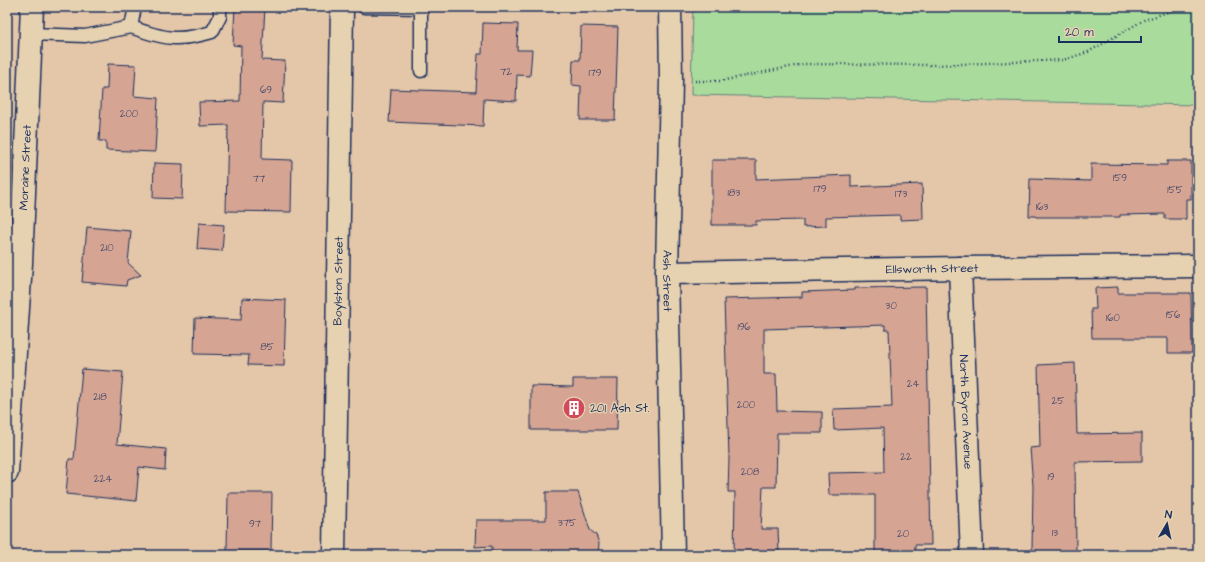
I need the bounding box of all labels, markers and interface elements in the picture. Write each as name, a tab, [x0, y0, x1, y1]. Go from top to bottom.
scale bar	[1059, 18, 1141, 44]
text: 20 m	[1065, 24, 1094, 41]
house number: 72	[500, 65, 512, 79]
house number: 179	[588, 66, 602, 80]
house number: 69	[260, 83, 272, 97]
house number: 200	[120, 107, 138, 121]
street label: Moraine Street	[15, 124, 35, 211]
house number: 159	[1113, 171, 1127, 185]
house number: 77	[253, 172, 265, 186]
house number: 179	[813, 182, 827, 196]
house number: 155	[1167, 183, 1183, 197]
house number: 183	[728, 186, 740, 200]
house number: 173	[895, 187, 907, 201]
house number: 163	[1036, 200, 1048, 214]
street label: Boylston Street	[329, 236, 347, 326]
house number: 210	[100, 241, 114, 255]
street label: Ash Street	[658, 250, 676, 312]
street label: Ellsworth Street	[885, 259, 979, 278]
house number: 30	[885, 299, 897, 313]
house number: 156	[1166, 308, 1181, 322]
house number: 160	[1106, 311, 1120, 325]
house number: 196	[737, 320, 751, 334]
house number: 85	[260, 340, 274, 354]
street label: North Byron Avenue	[955, 354, 977, 470]
house number: 24	[907, 377, 919, 391]
house number: 218	[93, 390, 107, 404]
house number: 25	[1052, 394, 1064, 408]
building icon: 201 Ash St.	[561, 395, 587, 421]
house number: 200	[737, 398, 755, 412]
place label: 201 Ash St.	[590, 400, 650, 417]
house number: 22	[900, 450, 912, 464]
house number: 208	[741, 465, 760, 479]
house number: 19	[1048, 470, 1055, 484]
house number: 224	[94, 472, 112, 486]
north arrow	[1147, 504, 1187, 544]
text: N	[1164, 507, 1173, 523]
house number: 375	[558, 516, 576, 530]
house number: 97	[249, 517, 261, 531]
house number: 13	[1052, 526, 1058, 540]
house number: 20	[897, 527, 909, 541]

